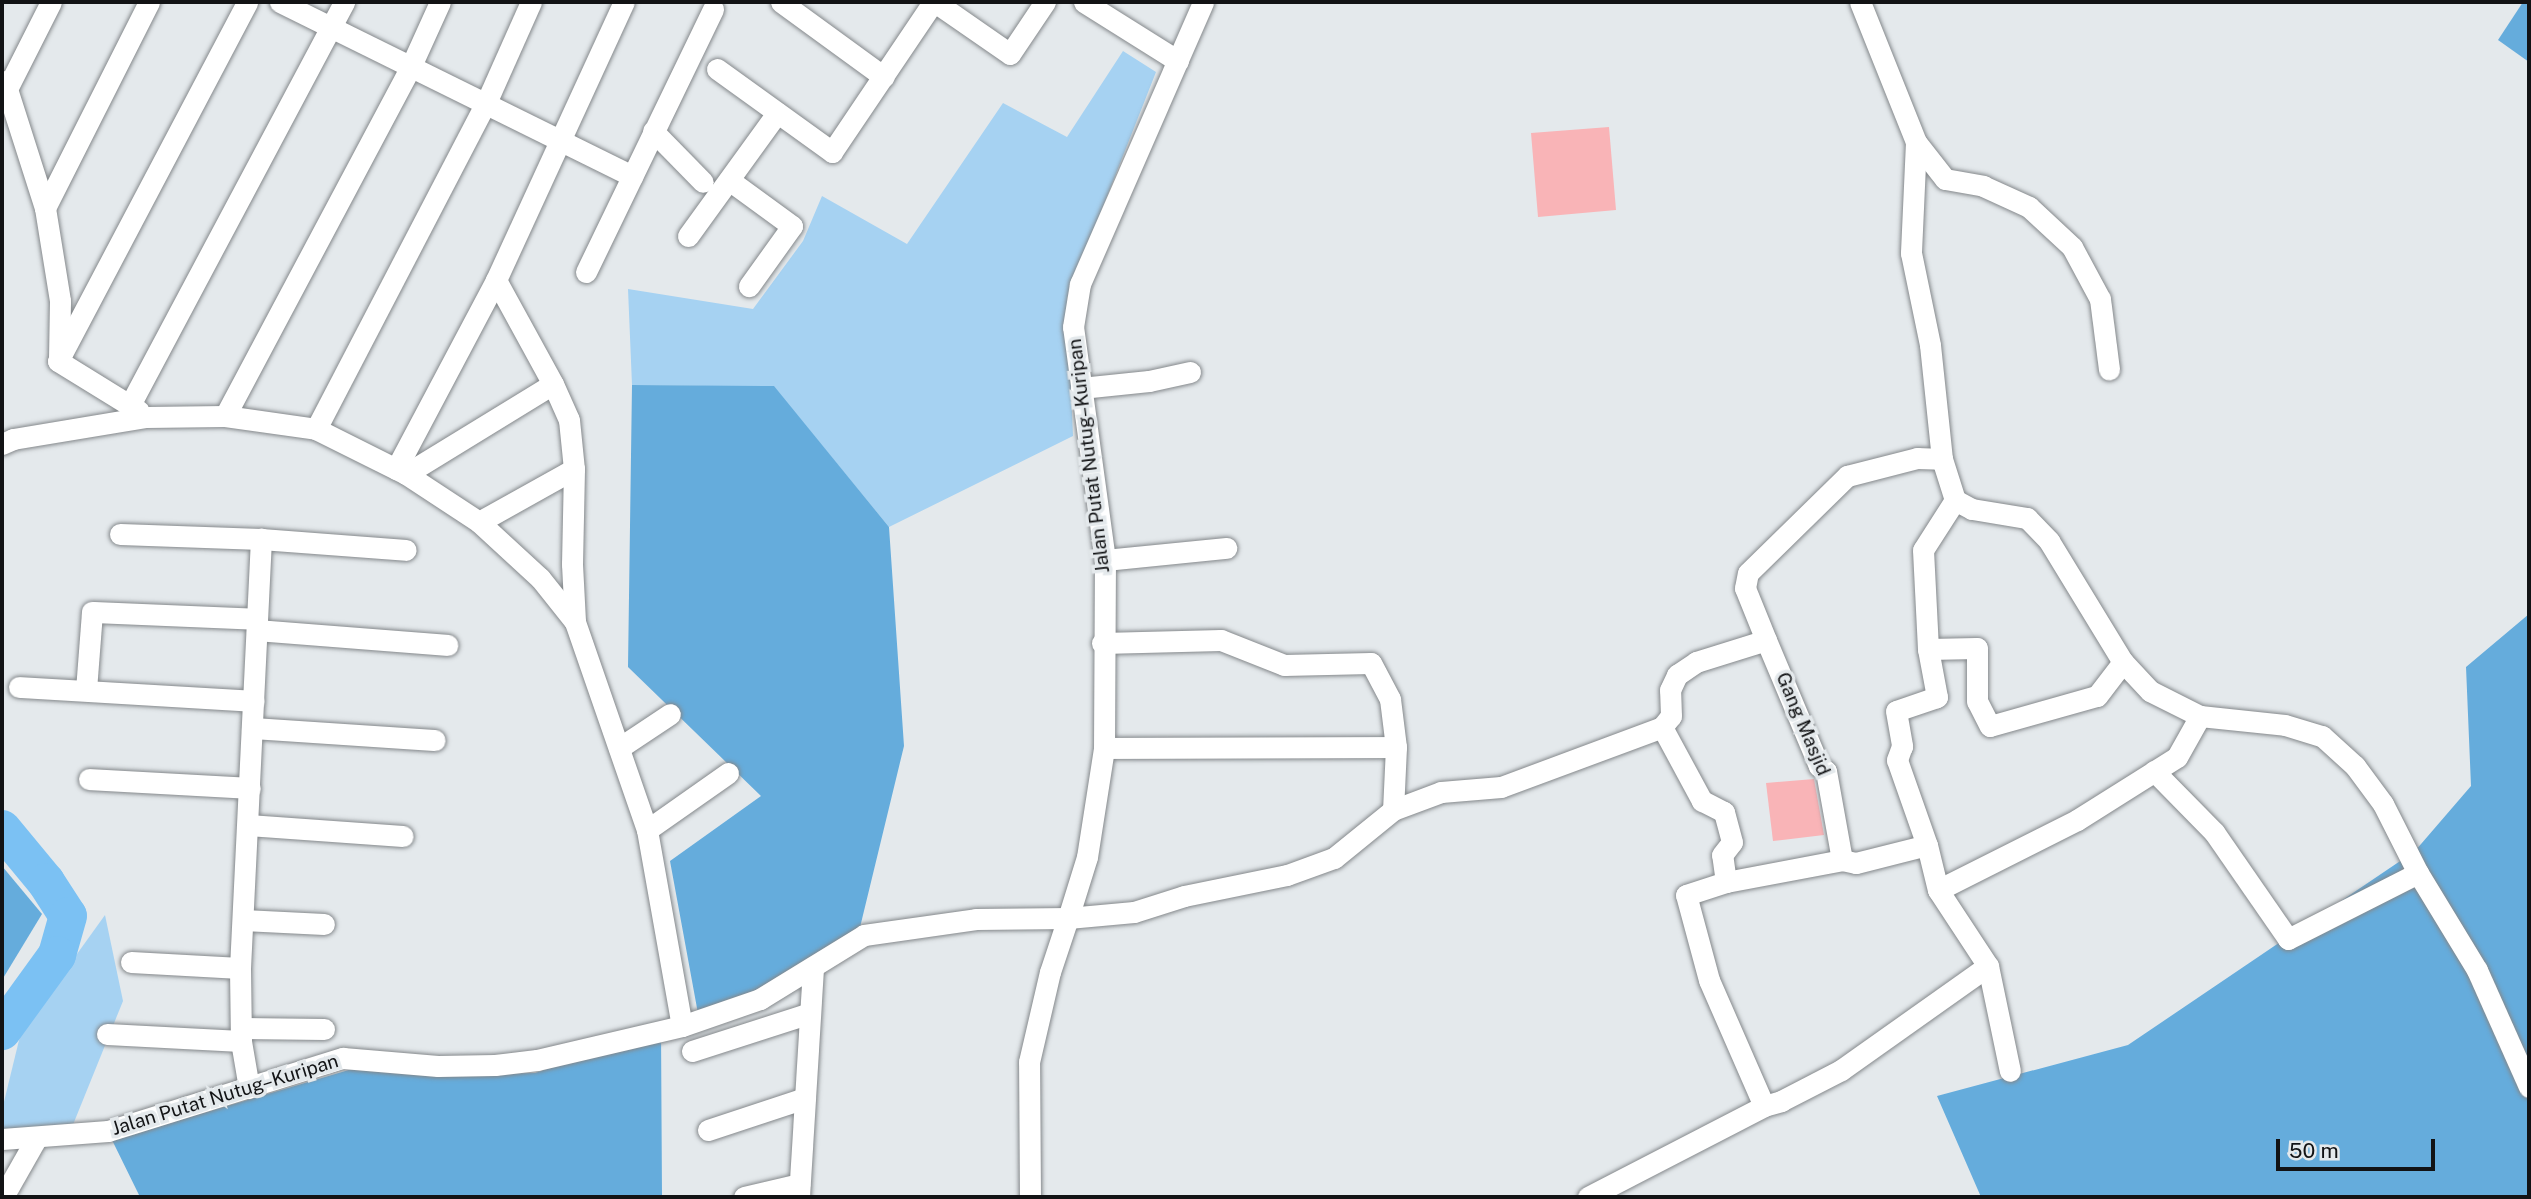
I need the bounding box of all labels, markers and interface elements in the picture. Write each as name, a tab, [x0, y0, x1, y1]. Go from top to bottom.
street label: Jalan Putat Nutug–Kuripan	[1063, 338, 1115, 574]
street label: Gang Masjid	[1771, 669, 1835, 779]
street label: Jalan Putat Nutug–Kuripan	[109, 1050, 341, 1140]
scale bar	[2279, 1126, 2438, 1170]
text: 50 m	[2289, 1138, 2339, 1163]

